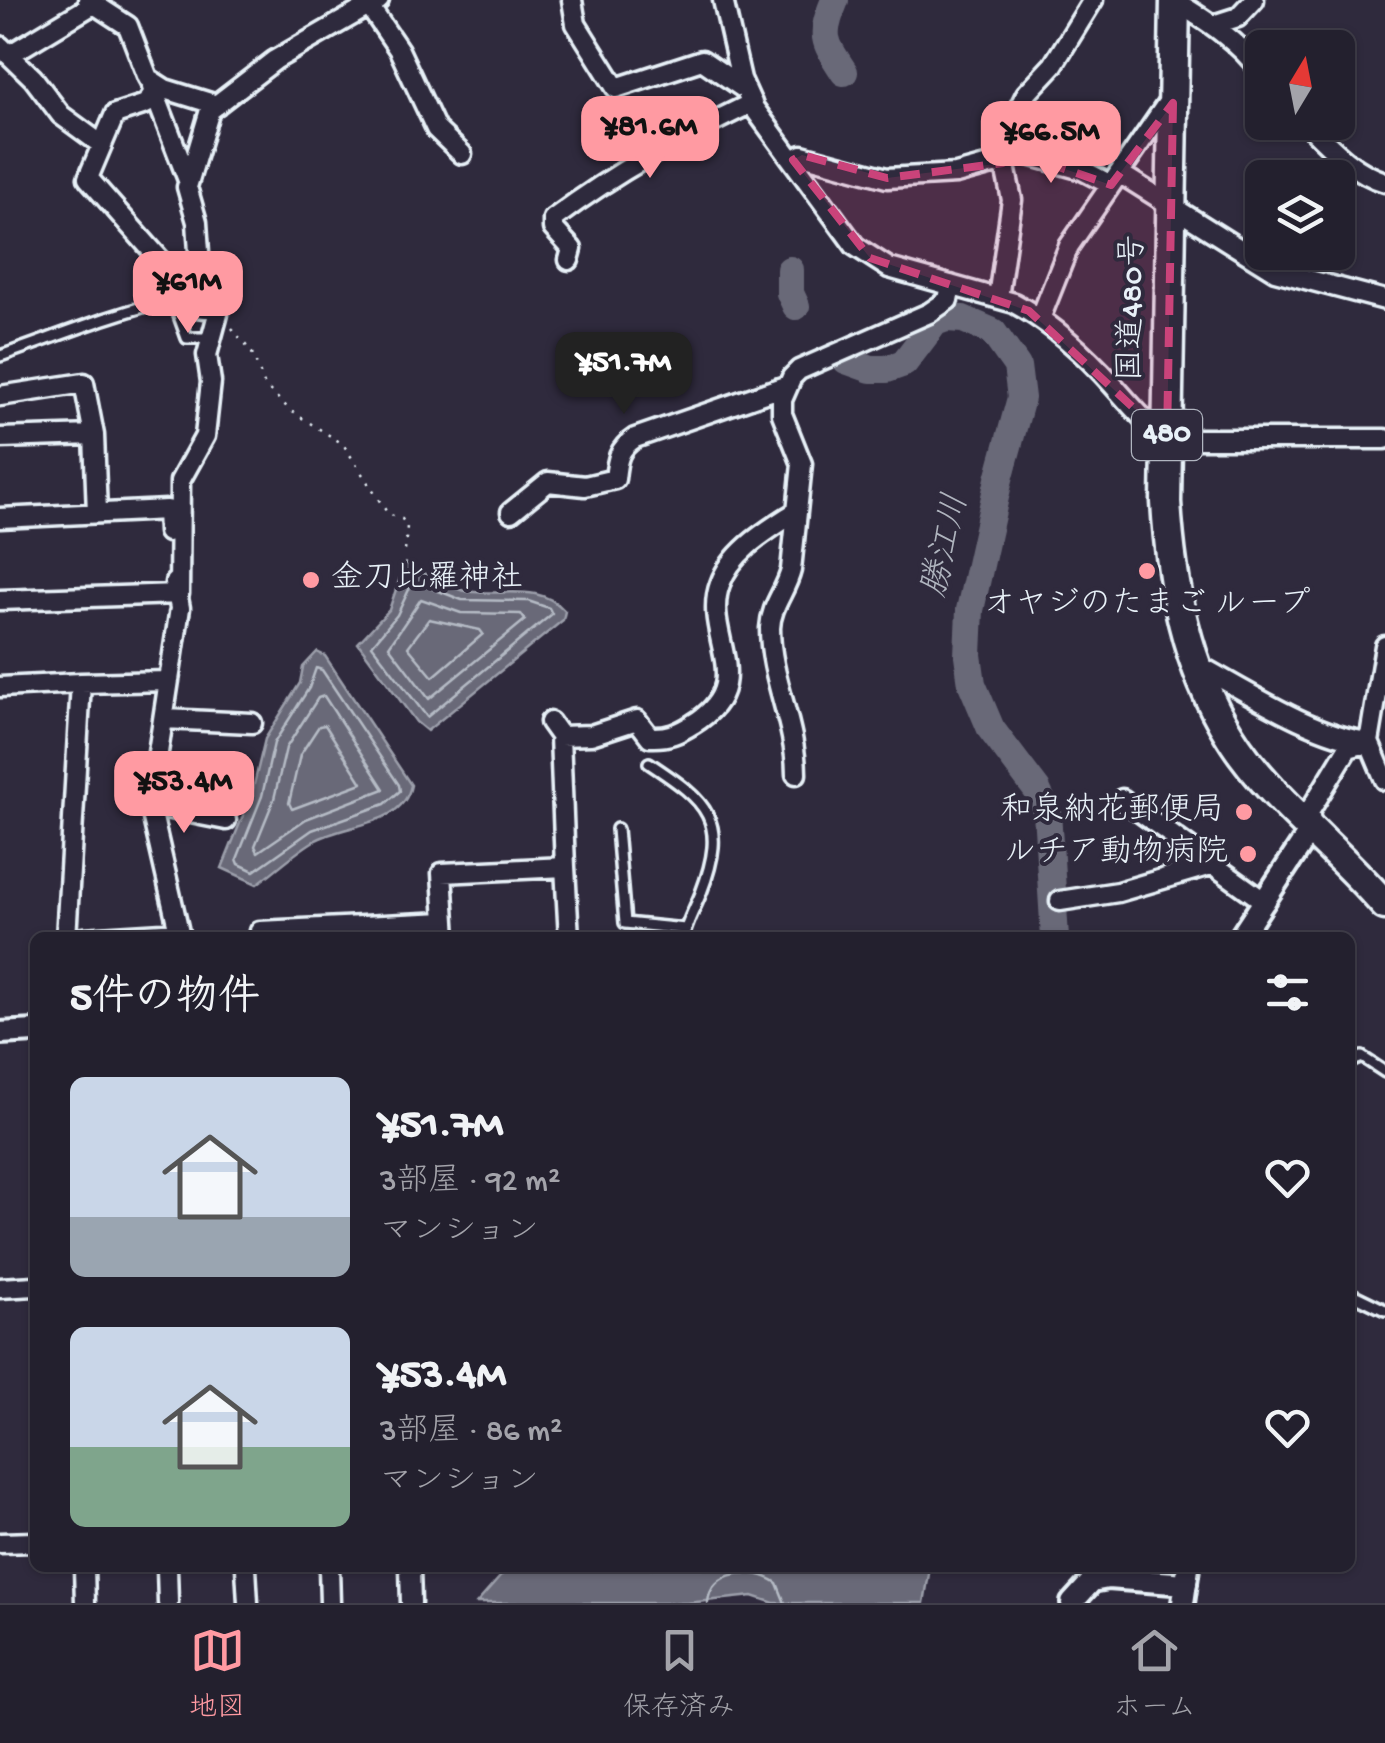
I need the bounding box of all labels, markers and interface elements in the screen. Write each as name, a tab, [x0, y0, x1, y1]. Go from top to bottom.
north arrow	[1245, 30, 1355, 140]
map controls	[1245, 30, 1355, 270]
pin: ¥81.6M	[569, 96, 731, 181]
pin: ¥66.5M	[970, 101, 1132, 186]
text: ¥81.6M	[603, 109, 697, 147]
text: ¥66.5M	[1003, 114, 1099, 152]
button: layers	[1245, 160, 1355, 270]
street label: 国道480号	[1113, 234, 1154, 382]
pin: ¥61M	[129, 251, 247, 336]
text: ¥61M	[155, 264, 221, 302]
pin: ¥51.7M	[543, 332, 705, 417]
text: ¥51.7M	[577, 345, 671, 383]
road number: 480	[1132, 410, 1202, 460]
water label: 勝江川	[914, 490, 980, 602]
place label: 金刀比羅神社	[331, 560, 523, 599]
marker: オヤジのたまご ループ	[1136, 560, 1158, 582]
marker: 金刀比羅神社	[300, 569, 322, 591]
place label: オヤジのたまご ループ	[983, 586, 1311, 625]
pin: ¥53.4M	[103, 751, 265, 836]
text: ¥53.4M	[136, 764, 232, 802]
place label: 和泉納花郵便局	[1000, 791, 1224, 831]
marker: 和泉納花郵便局	[1233, 801, 1255, 823]
place label: ルチア動物病院	[1004, 834, 1228, 873]
marker: ルチア動物病院	[1237, 843, 1259, 865]
icon: filters	[1260, 965, 1315, 1020]
text: 5件の物件	[70, 976, 260, 1025]
text: ¥51.7M	[380, 1103, 503, 1152]
icon: home	[150, 1117, 270, 1237]
icon: heart	[1260, 1150, 1315, 1205]
text: 3部屋 · 92 m²	[380, 1164, 561, 1202]
text: マンション	[380, 1214, 539, 1252]
text: ¥53.4M	[380, 1353, 506, 1402]
icon: home	[150, 1367, 270, 1487]
icon: heart	[1260, 1400, 1315, 1455]
text: 3部屋 · 86 m²	[380, 1414, 563, 1452]
text: マンション	[380, 1464, 539, 1502]
tab: 地図	[189, 1623, 245, 1726]
tab: 保存済み	[623, 1623, 735, 1726]
tab: ホーム	[1113, 1623, 1196, 1726]

